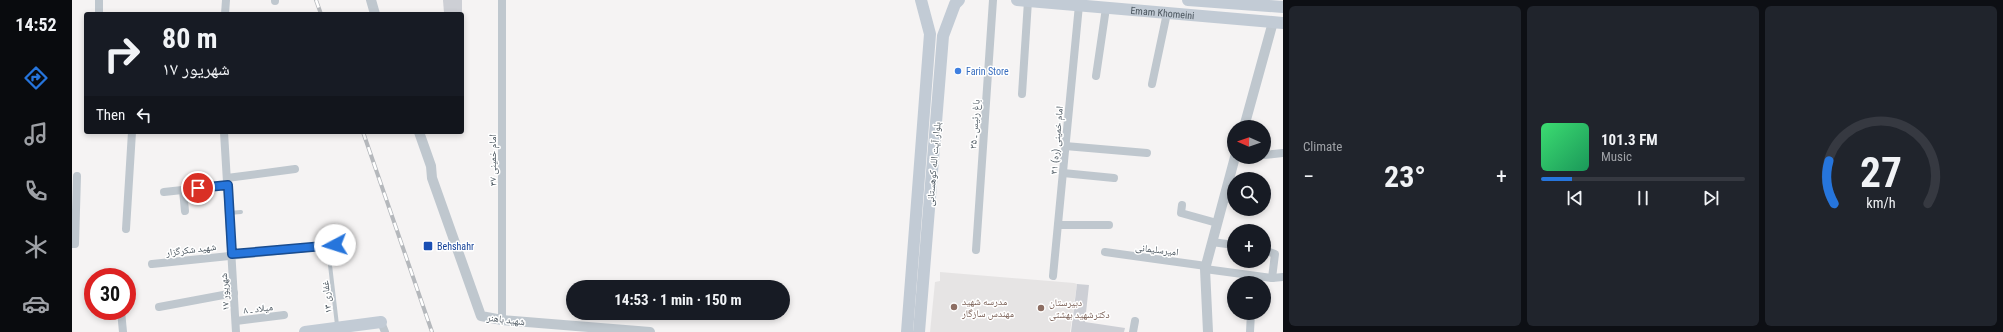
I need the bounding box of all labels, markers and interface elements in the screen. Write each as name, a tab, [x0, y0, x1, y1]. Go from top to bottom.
street label: Emam Khomeini	[1130, 5, 1195, 21]
text: 14:52	[15, 14, 57, 35]
text: 80 m	[162, 22, 218, 55]
icon: right	[96, 28, 148, 80]
text: ۱۷ شهریور	[162, 58, 230, 79]
icon: directions	[22, 64, 50, 92]
marker: Farin Store	[953, 66, 963, 76]
place label: Farin Store	[966, 66, 1009, 77]
street label: باغ رئیس ـ ۳۵	[967, 99, 983, 149]
icon: left	[133, 104, 155, 126]
street label: امام خمینی (ره) ۳۱	[1048, 105, 1067, 175]
text: Then	[96, 106, 125, 124]
icon: music	[22, 120, 50, 148]
north arrow	[1227, 120, 1271, 164]
map controls	[1227, 120, 1271, 320]
street label: بلوار آیت الله کوهستانی	[924, 121, 944, 207]
text: 101.3 FM	[1601, 131, 1658, 149]
street label: امام خمینی ۳۷	[487, 134, 500, 186]
text: Climate	[1303, 139, 1342, 154]
text: 27	[1860, 148, 1902, 197]
text: Music	[1601, 149, 1632, 164]
text: 23°	[1384, 159, 1426, 194]
text: −	[1303, 164, 1314, 189]
text: +	[1496, 164, 1507, 189]
pin	[181, 171, 215, 205]
button: search	[1227, 172, 1271, 216]
icon: phone	[22, 177, 50, 205]
icon: arrive	[187, 177, 209, 199]
icon: previous	[1564, 187, 1586, 209]
icon: pause	[1632, 187, 1654, 209]
icon: next	[1700, 187, 1722, 209]
text: km/h	[1866, 195, 1896, 211]
position arrow	[314, 224, 356, 266]
button: +	[1227, 224, 1271, 268]
icon: climate	[22, 233, 50, 261]
marker: Behshahr	[422, 240, 434, 252]
street label: شهید شکرگزار	[164, 241, 217, 258]
place label: Behshahr	[437, 241, 474, 252]
street label: امیرسلیمانی	[1135, 241, 1179, 259]
speed limit sign: 30	[84, 268, 136, 320]
street label: ۱۷ شهریور	[218, 272, 231, 311]
button: −	[1227, 276, 1271, 320]
street label: غفاری ۱۳	[319, 280, 335, 314]
icon: car	[22, 290, 50, 318]
text: 14:53 · 1 min · 150 m	[614, 291, 742, 309]
place label: مدرسه شهید مهندس سازگار	[961, 296, 1014, 320]
place label: دبیرستان دکترشهید بهشتی	[1049, 297, 1110, 321]
street label: میلاد ـ ۸	[243, 301, 274, 316]
marker: مدرسه شهید مهندس سازگار	[949, 302, 959, 312]
marker: دبیرستان دکترشهید بهشتی	[1036, 303, 1046, 313]
street label: شهید باهنر	[485, 312, 526, 328]

